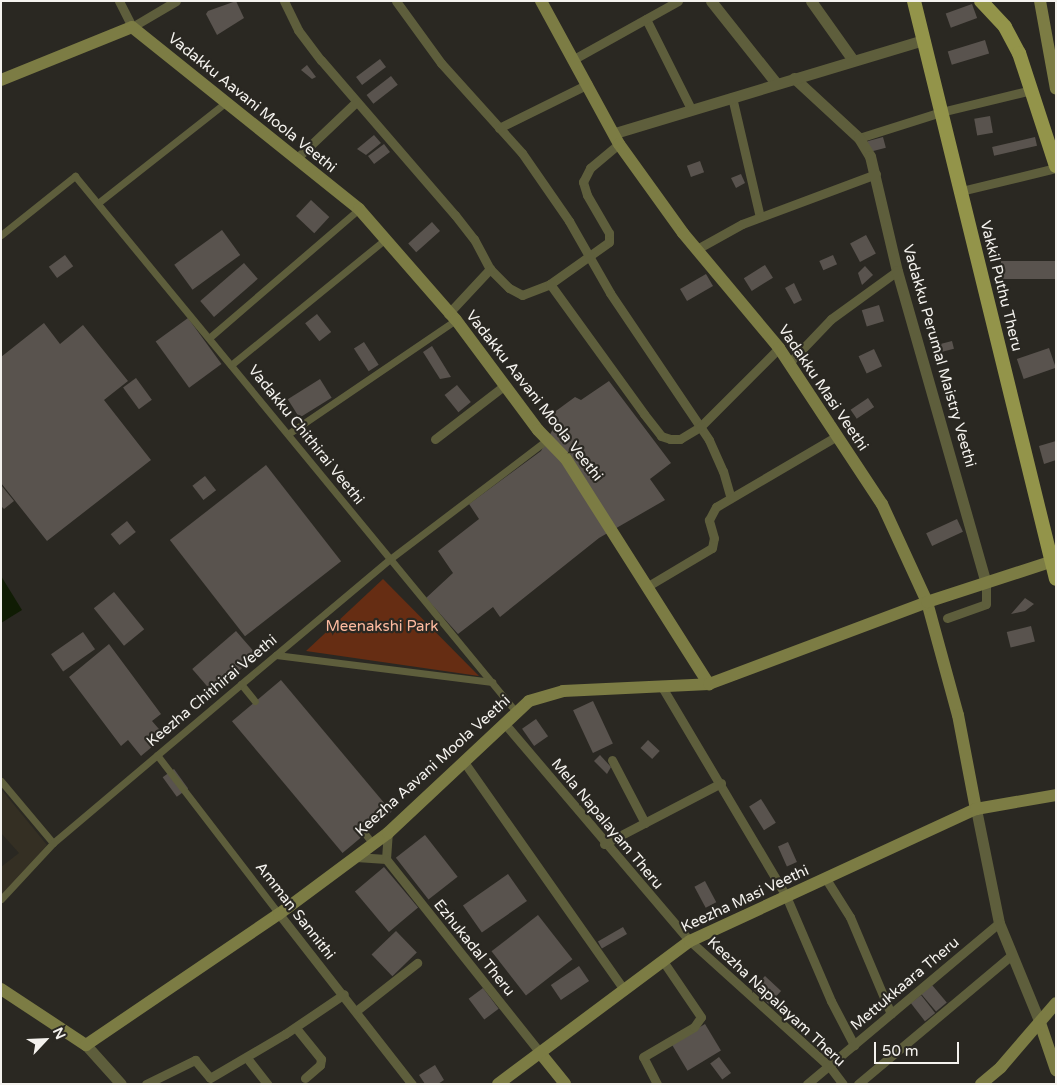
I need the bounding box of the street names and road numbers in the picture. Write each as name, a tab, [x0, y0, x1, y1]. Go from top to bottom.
street label: Vadakku Aavani Moola Veethi	[164, 29, 340, 177]
street label: Vakkil Puthu Theru	[976, 219, 1026, 353]
street label: Vadakku Perumal Maistry Veethi	[899, 243, 979, 469]
street label: Vadakku Aavani Moola Veethi	[462, 307, 606, 485]
street label: Vadakku Masi Veethi	[774, 322, 872, 454]
street label: Vadakku Chithirai Veethi	[244, 362, 368, 508]
street label: Keezha Chithirai Veethi	[143, 631, 281, 751]
street label: Keezha Aavani Moola Veethi	[352, 692, 514, 840]
street label: Mela Napalayam Theru	[547, 755, 667, 893]
street label: Amman Sannithi	[251, 859, 339, 963]
street label: Keezha Masi Veethi	[678, 861, 812, 937]
street label: Ezhukadal Theru	[430, 896, 518, 1000]
street label: Keezha Napalayam Theru	[703, 933, 849, 1071]
street label: Mettukkaara Theru	[847, 933, 963, 1035]

